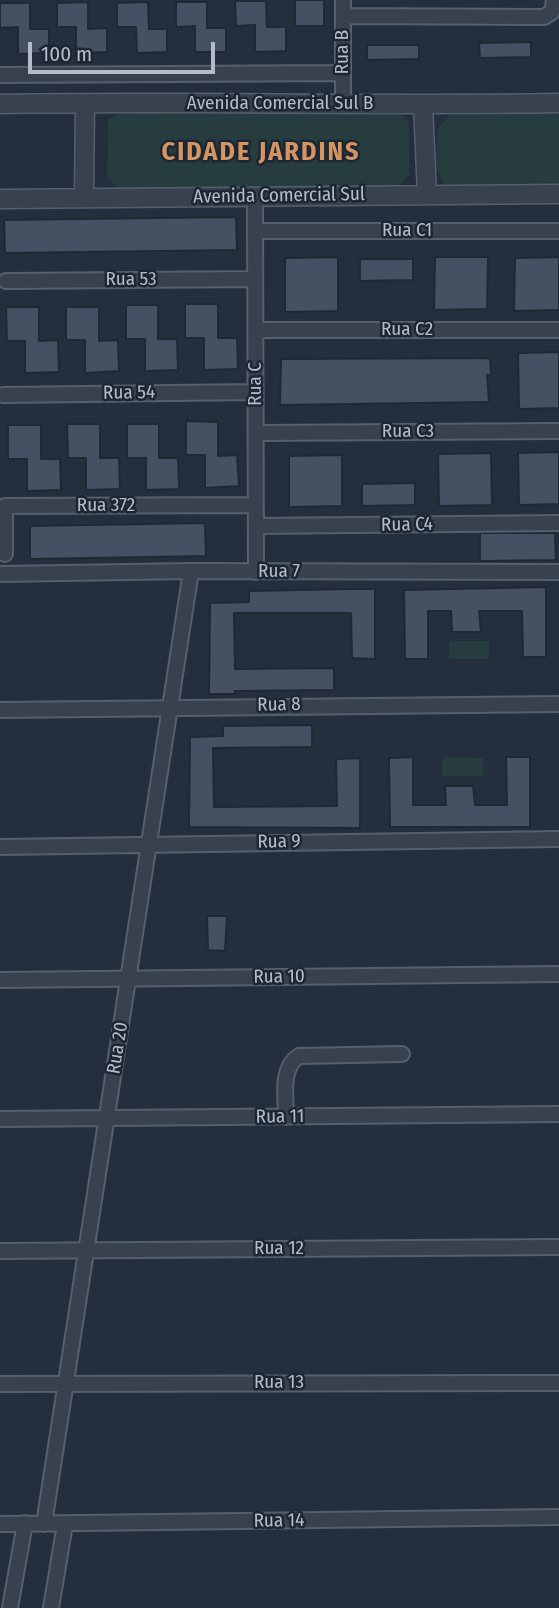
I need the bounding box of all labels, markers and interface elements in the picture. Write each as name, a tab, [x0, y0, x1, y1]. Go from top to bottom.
scale bar	[32, 28, 219, 72]
street label: Rua B	[332, 30, 354, 74]
text: 100 m	[41, 41, 92, 67]
street label: Avenida Comercial Sul B	[187, 93, 373, 115]
district label: CIDADE JARDINS	[163, 137, 359, 169]
street label: Avenida Comercial Sul	[193, 183, 365, 209]
street label: Rua C1	[382, 220, 432, 242]
street label: Rua 53	[105, 269, 157, 291]
street label: Rua C2	[381, 319, 433, 341]
street label: Rua C	[245, 362, 267, 406]
street label: Rua 54	[103, 381, 155, 405]
street label: Rua C3	[382, 421, 434, 443]
street label: Rua 372	[77, 495, 135, 517]
street label: Rua C4	[381, 513, 433, 537]
street label: Rua 7	[258, 561, 300, 583]
street label: Rua 8	[257, 693, 301, 717]
street label: Rua 9	[257, 830, 301, 854]
street label: Rua 10	[253, 965, 305, 989]
street label: Rua 20	[103, 1020, 133, 1076]
street label: Rua 11	[255, 1105, 305, 1129]
street label: Rua 12	[254, 1238, 304, 1260]
street label: Rua 13	[254, 1372, 304, 1394]
street label: Rua 14	[253, 1509, 305, 1533]

